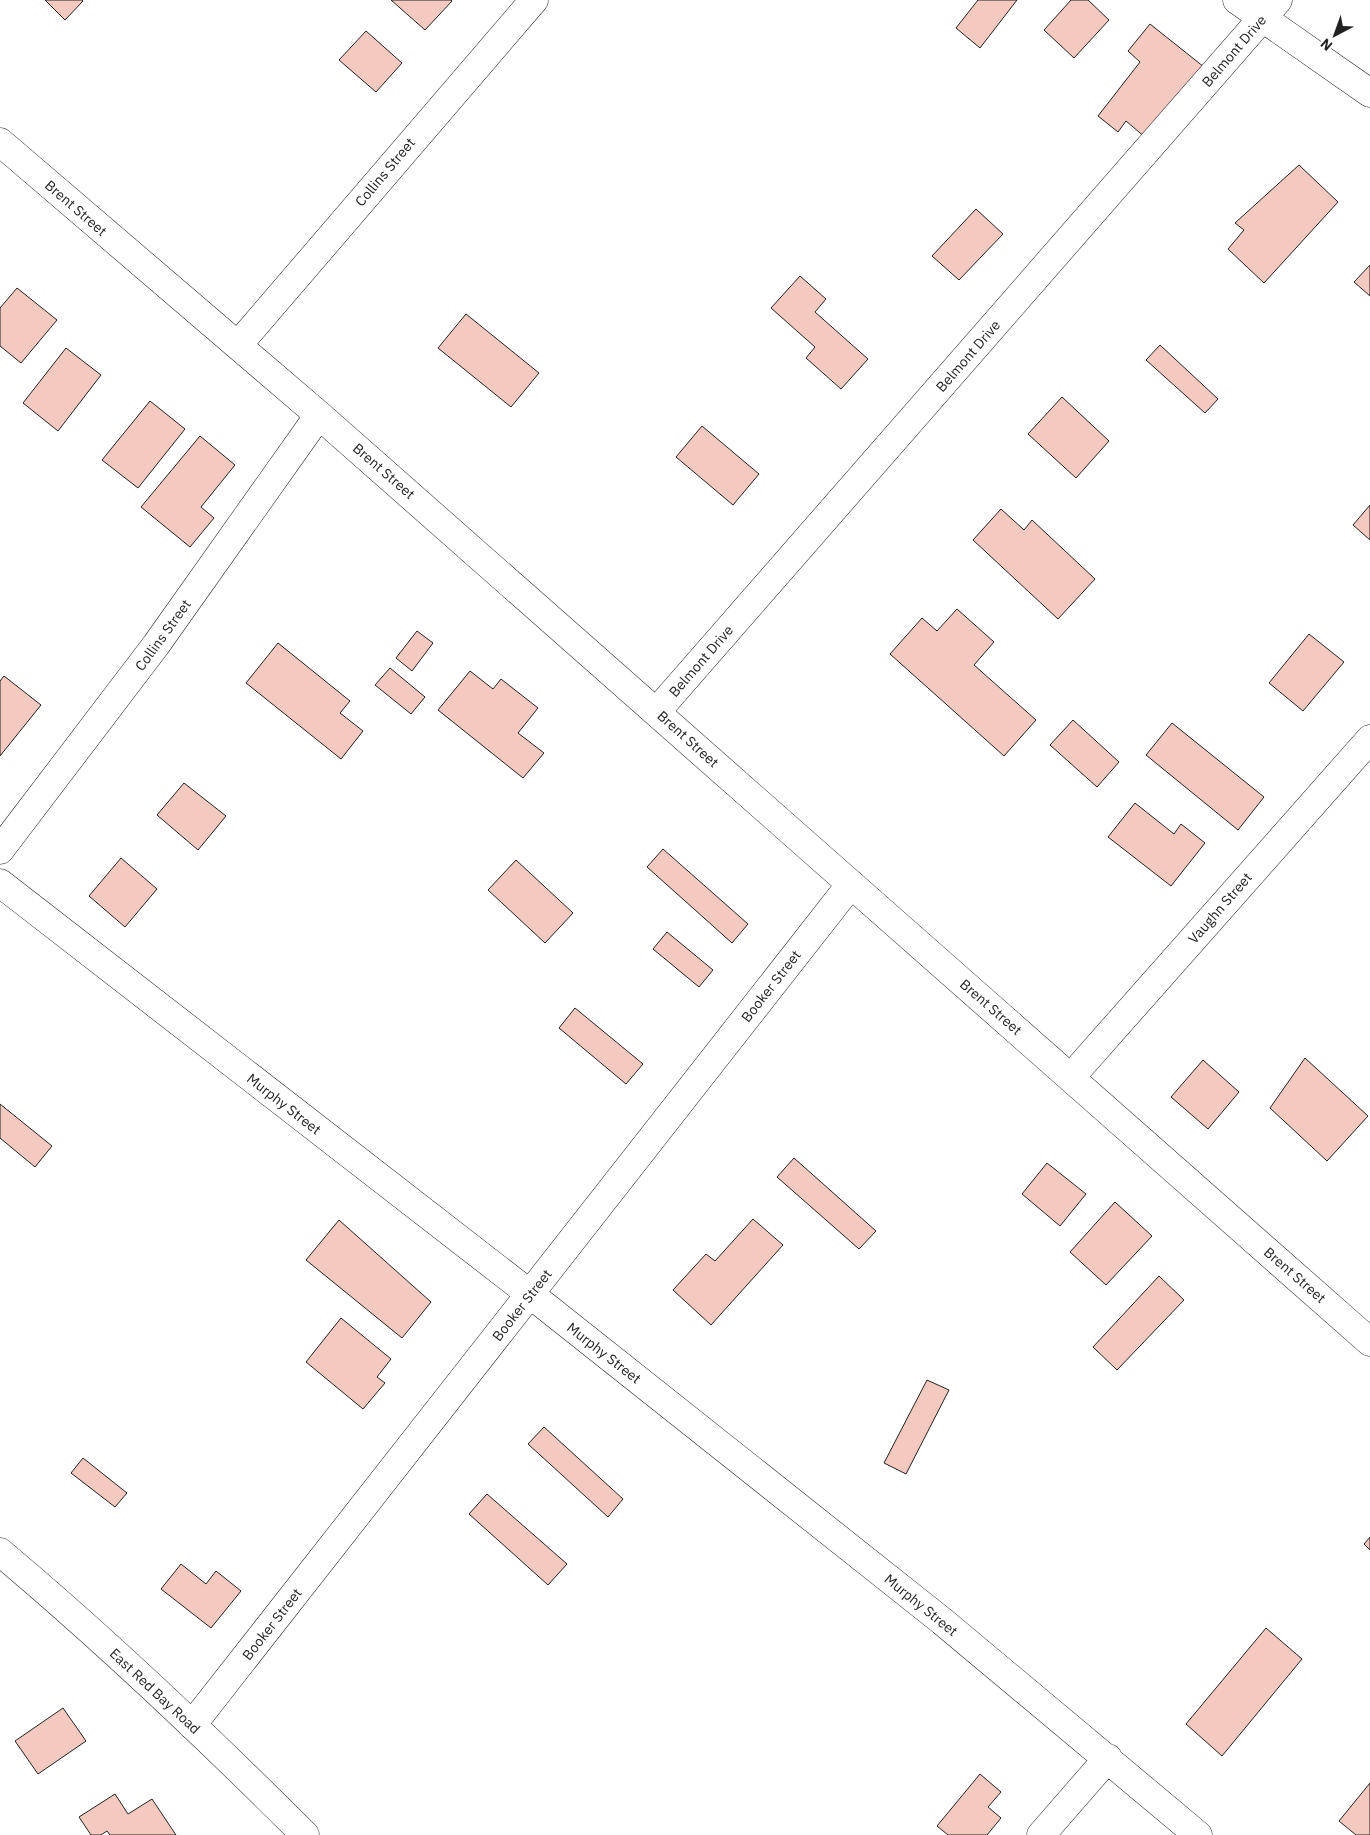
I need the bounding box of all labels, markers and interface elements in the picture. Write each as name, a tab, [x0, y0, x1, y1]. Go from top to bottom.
north arrow	[1310, 10, 1360, 60]
street label: Belmont Drive	[1198, 11, 1270, 91]
text: N	[1317, 35, 1336, 55]
street label: Collins Street	[351, 134, 419, 210]
street label: Brent Street	[41, 176, 111, 240]
street label: Belmont Drive	[932, 316, 1004, 396]
street label: Brent Street	[349, 439, 419, 503]
street label: Collins Street	[131, 596, 195, 674]
street label: Belmont Drive	[665, 621, 737, 701]
street label: Brent Street	[654, 707, 722, 771]
street label: Vaughn Street	[1184, 869, 1256, 947]
street label: Booker Street	[737, 946, 805, 1026]
street label: Brent Street	[956, 975, 1026, 1039]
street label: Murphy Street	[243, 1069, 325, 1139]
street label: Brent Street	[1260, 1243, 1330, 1307]
street label: Booker Street	[488, 1265, 556, 1345]
street label: Murphy Street	[563, 1318, 645, 1388]
street label: Murphy Street	[881, 1570, 961, 1640]
street label: Booker Street	[238, 1584, 306, 1664]
street label: East Red Bay Road	[106, 1644, 204, 1738]

